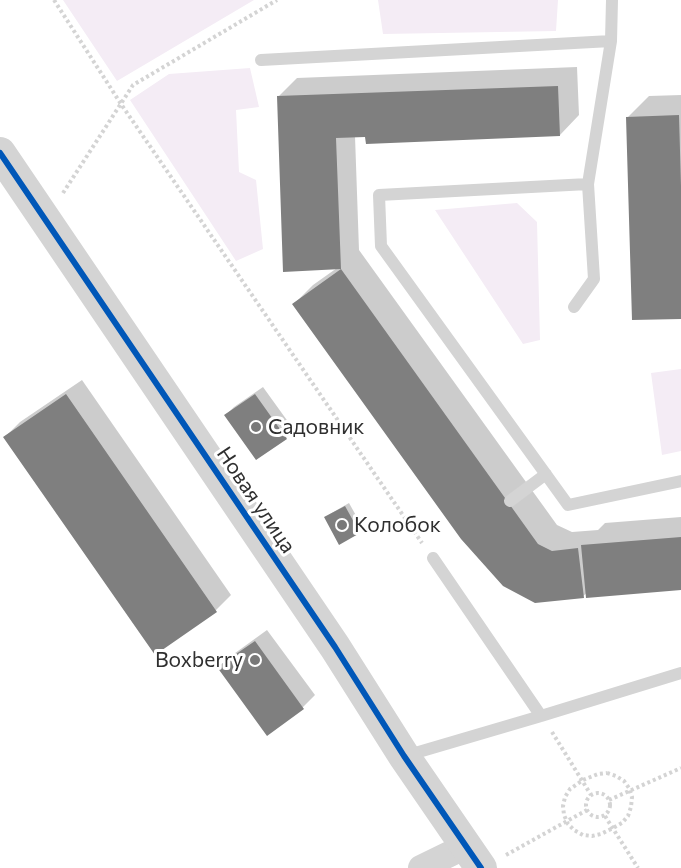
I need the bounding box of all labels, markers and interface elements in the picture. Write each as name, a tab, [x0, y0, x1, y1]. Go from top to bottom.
place label: Садовник	[268, 414, 364, 440]
marker: Садовник	[249, 420, 263, 434]
street label: Новая улица	[211, 442, 301, 558]
place label: Колобок	[354, 512, 441, 538]
marker: Колобок	[335, 518, 349, 532]
place label: Boxberry	[155, 647, 243, 673]
marker: Boxberry	[248, 653, 262, 667]

